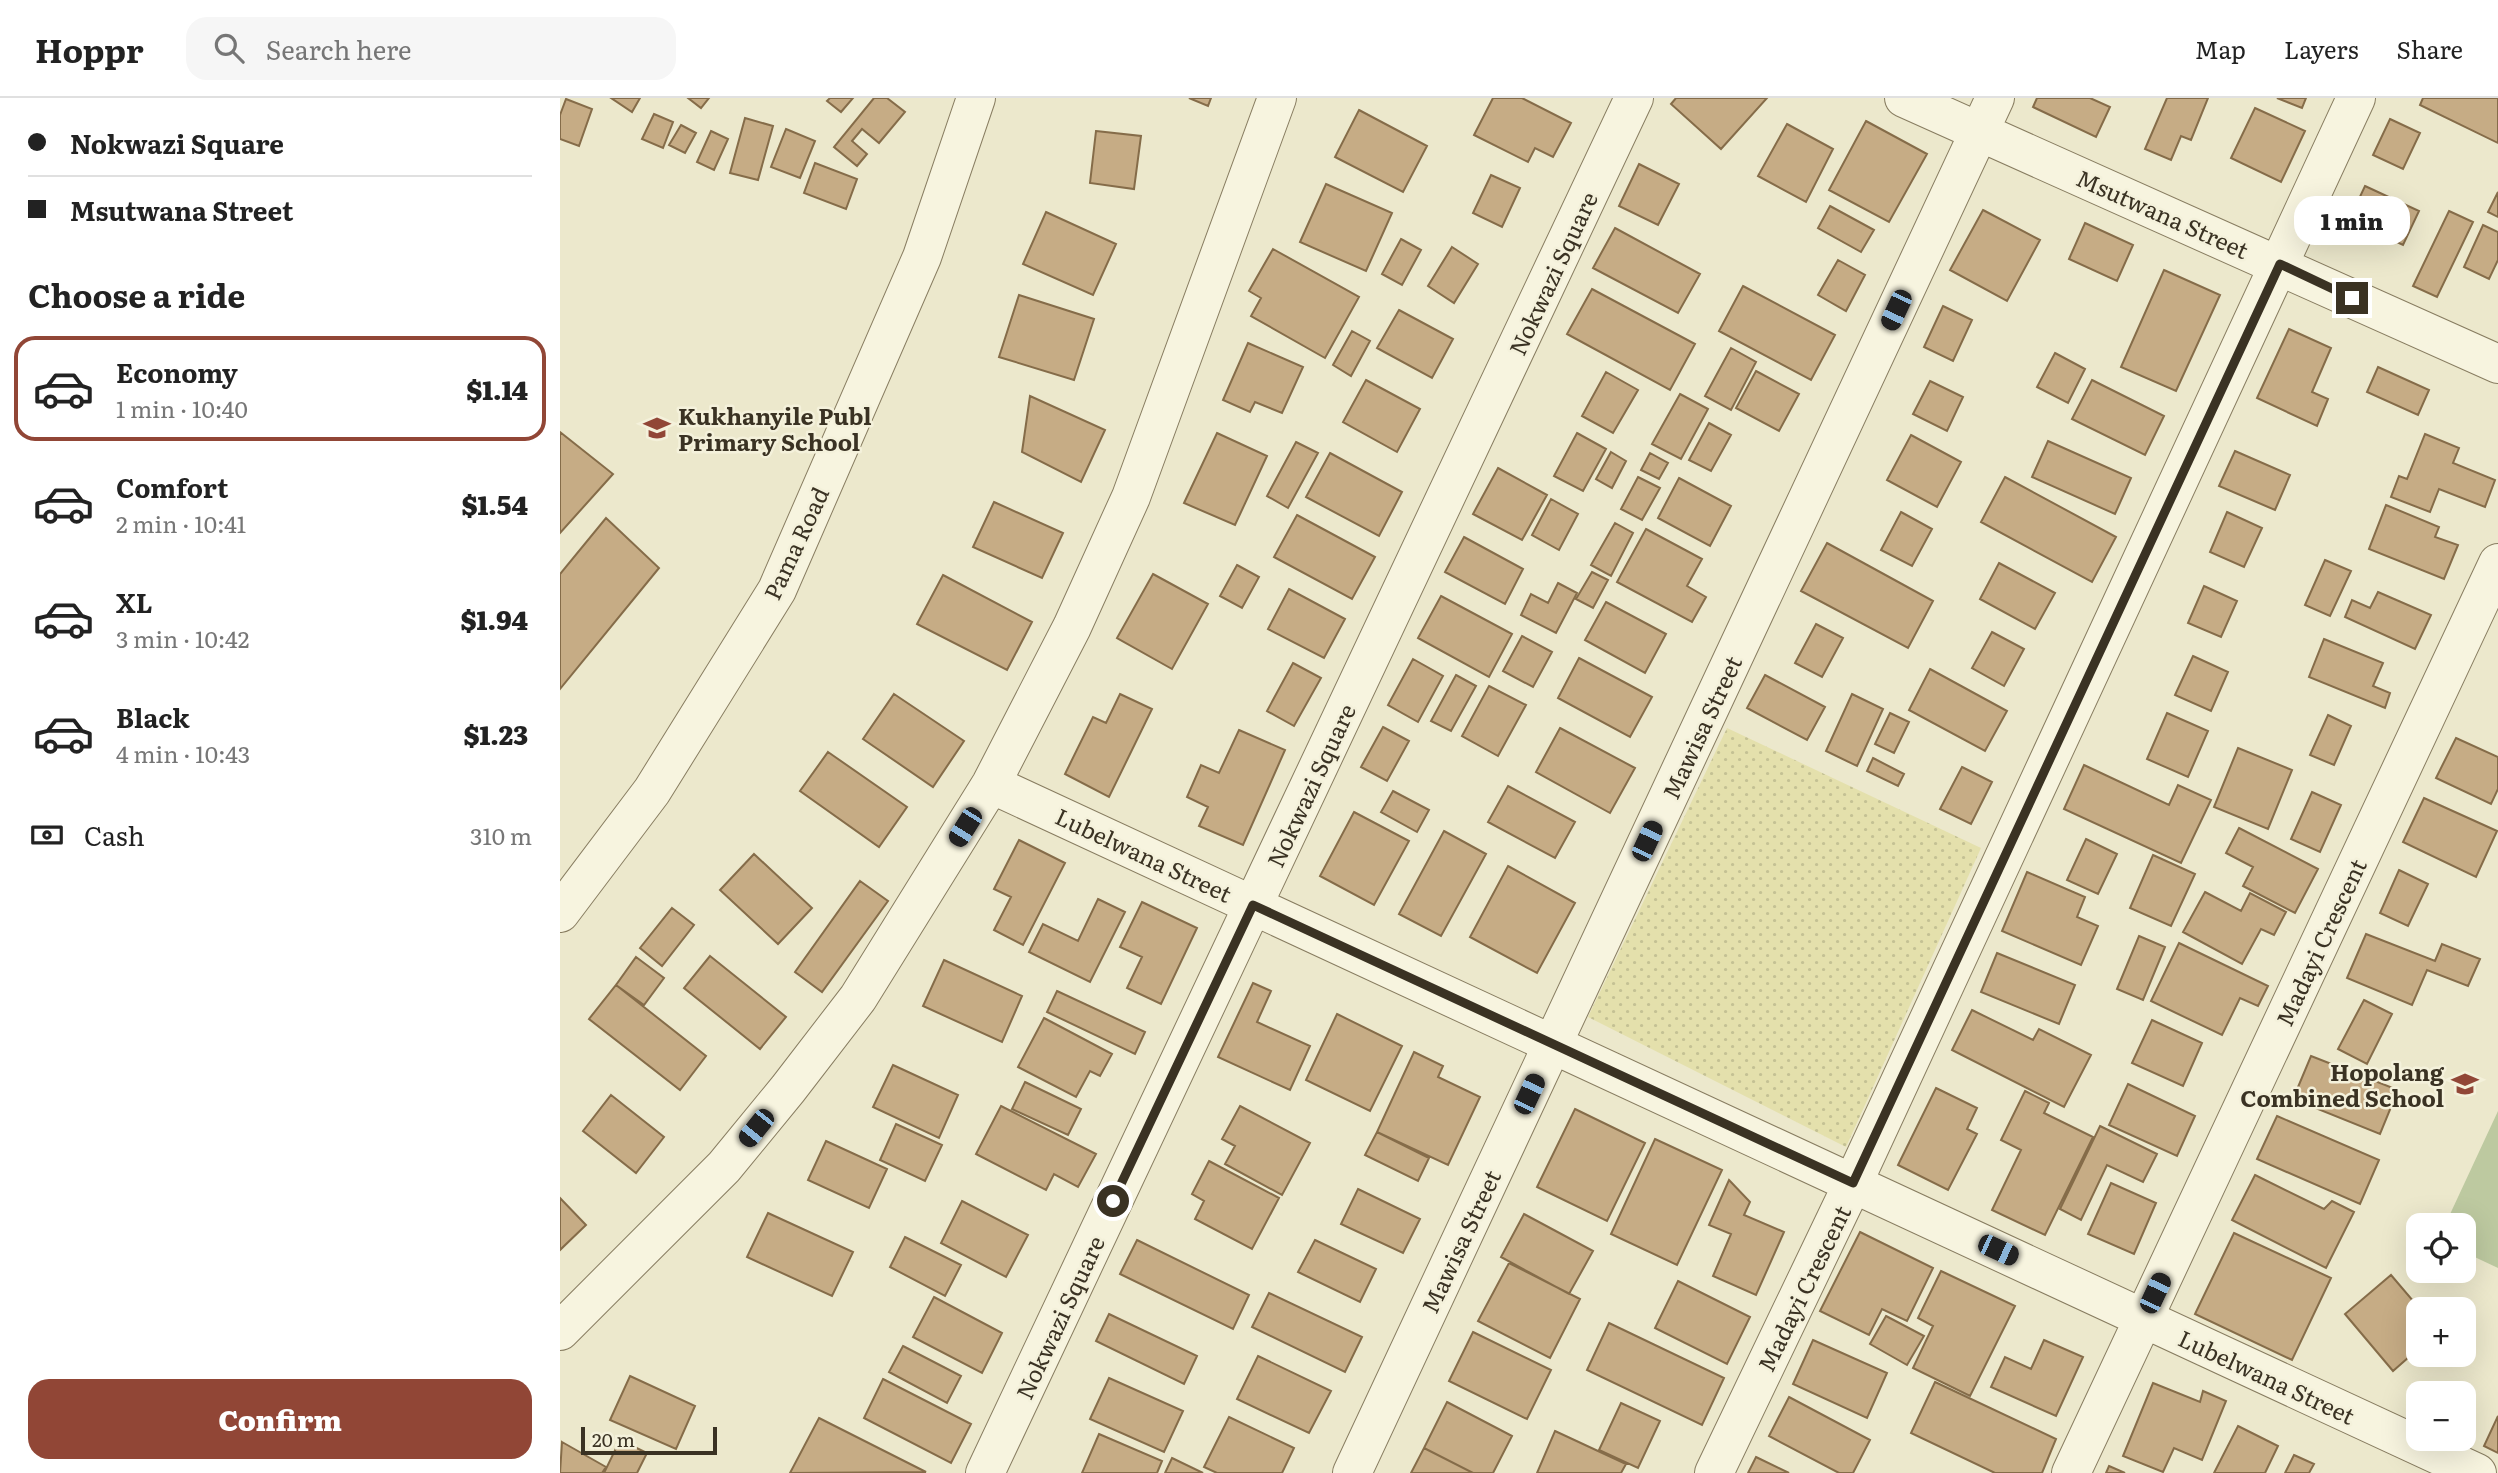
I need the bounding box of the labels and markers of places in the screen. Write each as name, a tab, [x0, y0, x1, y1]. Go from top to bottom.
place label: Kukhanyile Publ Primary School	[678, 398, 872, 458]
school or university icon: Kukhanyile Publ Primary School	[642, 413, 672, 443]
place label: Hopolang Combined School	[2240, 1054, 2445, 1114]
school or university icon: Hopolang Combined School	[2450, 1069, 2480, 1099]

